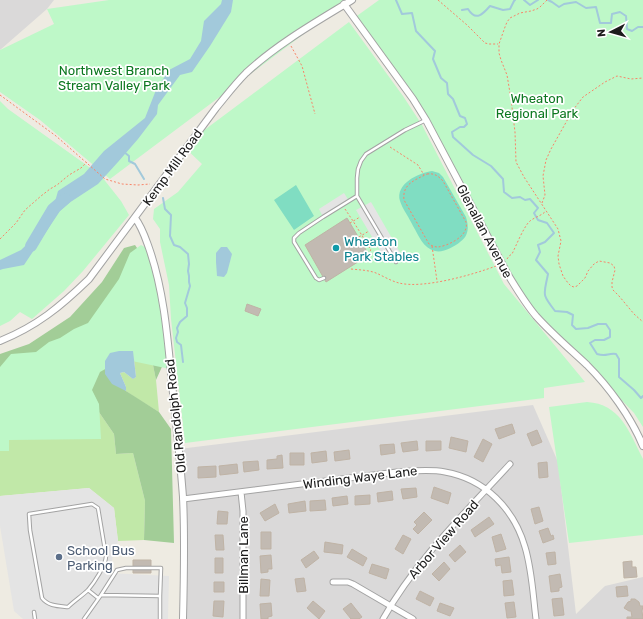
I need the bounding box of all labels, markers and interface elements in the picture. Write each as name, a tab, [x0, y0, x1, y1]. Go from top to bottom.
north arrow	[591, 12, 631, 52]
text: N	[595, 28, 608, 38]
park label: Northwest Branch Stream Valley Park	[58, 63, 170, 93]
park label: Wheaton Regional Park	[496, 91, 579, 122]
street label: Kemp Mill Road	[140, 126, 205, 209]
street label: Glenallan Avenue	[454, 182, 516, 281]
place label: Wheaton Park Stables	[344, 234, 420, 264]
marker: Wheaton Park Stables	[331, 243, 341, 253]
street label: Old Randolph Road	[162, 358, 189, 474]
street label: Winding Waye Lane	[302, 463, 418, 493]
street label: Arbor View Road	[405, 497, 482, 582]
street label: Billman Lane	[236, 516, 251, 594]
place label: School Bus Parking	[67, 543, 135, 574]
marker: School Bus Parking	[54, 552, 64, 562]

